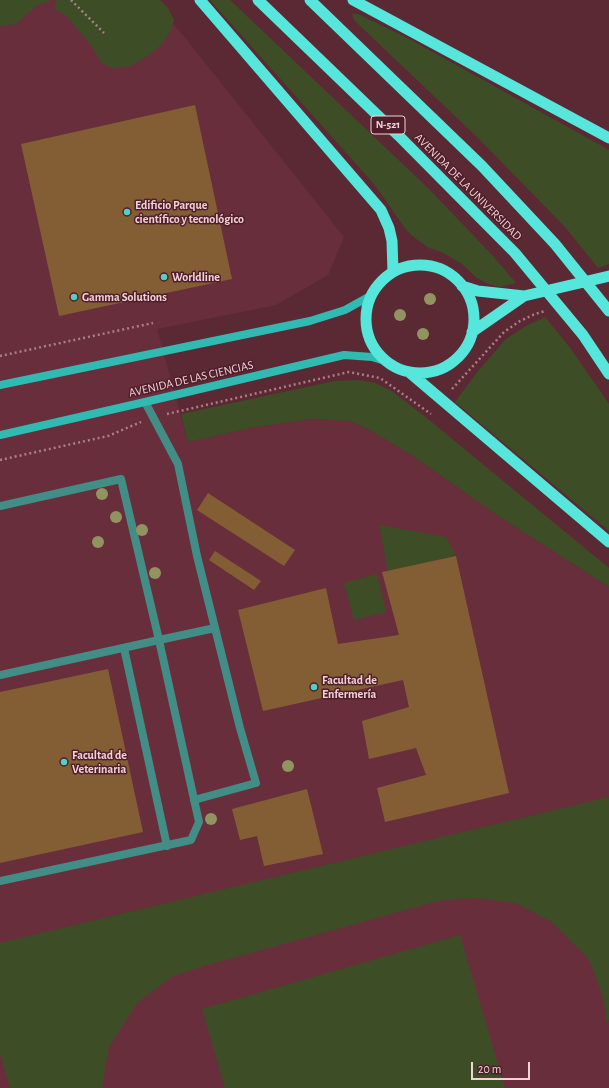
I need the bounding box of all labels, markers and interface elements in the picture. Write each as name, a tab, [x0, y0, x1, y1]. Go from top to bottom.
road number: N-521	[371, 116, 405, 134]
street label: AVENIDA DE LA UNIVERSIDAD	[411, 130, 525, 244]
place label: Edificio Parque científico y tecnológico	[135, 198, 244, 226]
marker: Edificio Parque científico y tecnológico	[122, 207, 132, 217]
place label: Worldline	[172, 270, 220, 284]
marker: Worldline	[159, 272, 169, 282]
place label: Gamma Solutions	[82, 290, 167, 304]
marker: Gamma Solutions	[69, 292, 79, 302]
street label: AVENIDA DE LAS CIENCIAS	[127, 358, 255, 400]
place label: Facultad de Enfermería	[322, 673, 377, 701]
marker: Facultad de Enfermería	[309, 682, 319, 692]
place label: Facultad de Veterinaria	[72, 748, 127, 776]
marker: Facultad de Veterinaria	[59, 757, 69, 767]
scale bar	[473, 1054, 532, 1080]
text: 20 m	[478, 1063, 501, 1075]

